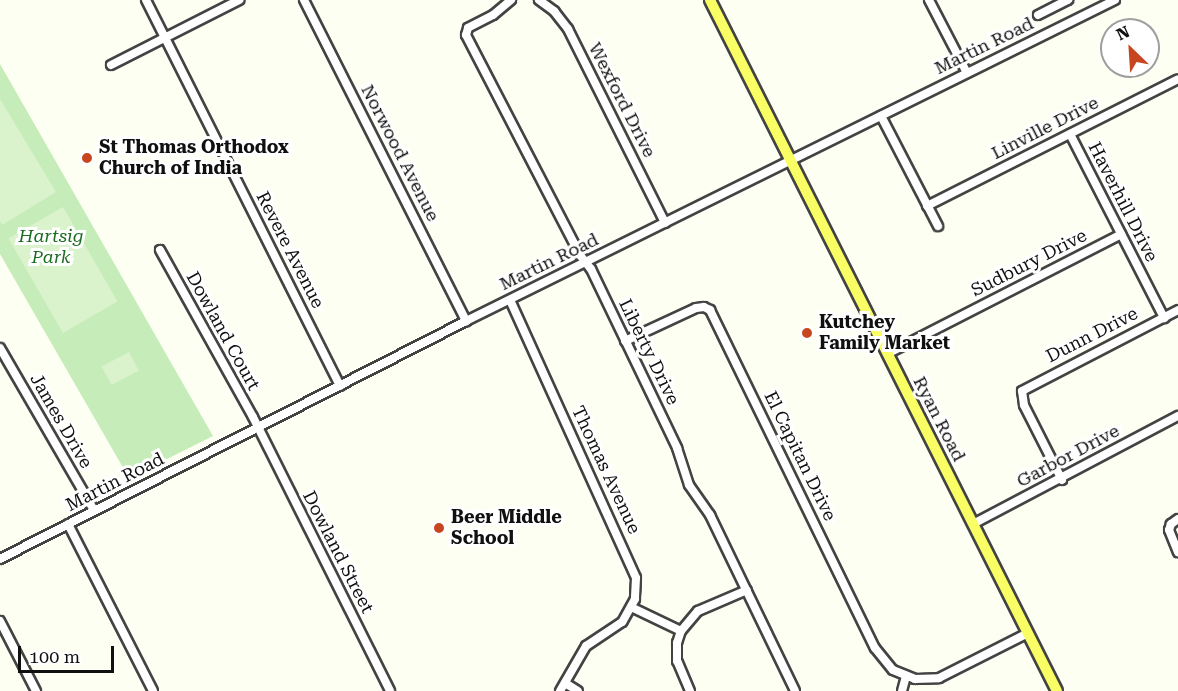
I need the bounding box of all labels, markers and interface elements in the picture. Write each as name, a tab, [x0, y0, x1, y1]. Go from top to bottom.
street label: Martin Road	[931, 13, 1037, 79]
north arrow	[1100, 18, 1160, 78]
text: N	[1113, 22, 1133, 44]
street label: Wexford Drive	[584, 39, 660, 161]
street label: Norwood Avenue	[356, 81, 444, 225]
street label: Linville Drive	[988, 92, 1102, 164]
place label: St Thomas Orthodox Church of India	[99, 137, 289, 180]
street label: Haverhill Drive	[1084, 139, 1162, 265]
marker: St Thomas Orthodox Church of India	[80, 151, 94, 165]
street label: Revere Avenue	[251, 188, 329, 312]
street label: Sudbury Drive	[968, 225, 1090, 301]
park label: Hartsig Park	[19, 226, 83, 268]
street label: Martin Road	[496, 229, 602, 295]
street label: Dowland Court	[181, 268, 265, 394]
street label: Liberty Drive	[614, 296, 684, 408]
street label: Dunn Drive	[1043, 303, 1141, 367]
place label: Kutchey Family Market	[819, 312, 950, 354]
marker: Kutchey Family Market	[800, 326, 814, 340]
street label: James Drive	[25, 370, 97, 472]
street label: Ryan Road	[908, 373, 970, 465]
street label: El Capitan Drive	[759, 388, 841, 524]
street label: Thomas Avenue	[567, 403, 645, 537]
street label: Garbor Drive	[1013, 420, 1123, 492]
street label: Martin Road	[62, 448, 168, 516]
street label: Dowland Street	[298, 487, 378, 617]
place label: Beer Middle School	[451, 507, 562, 550]
marker: Beer Middle School	[432, 521, 446, 535]
scale bar	[21, 634, 117, 672]
text: 100 m	[29, 646, 80, 667]

